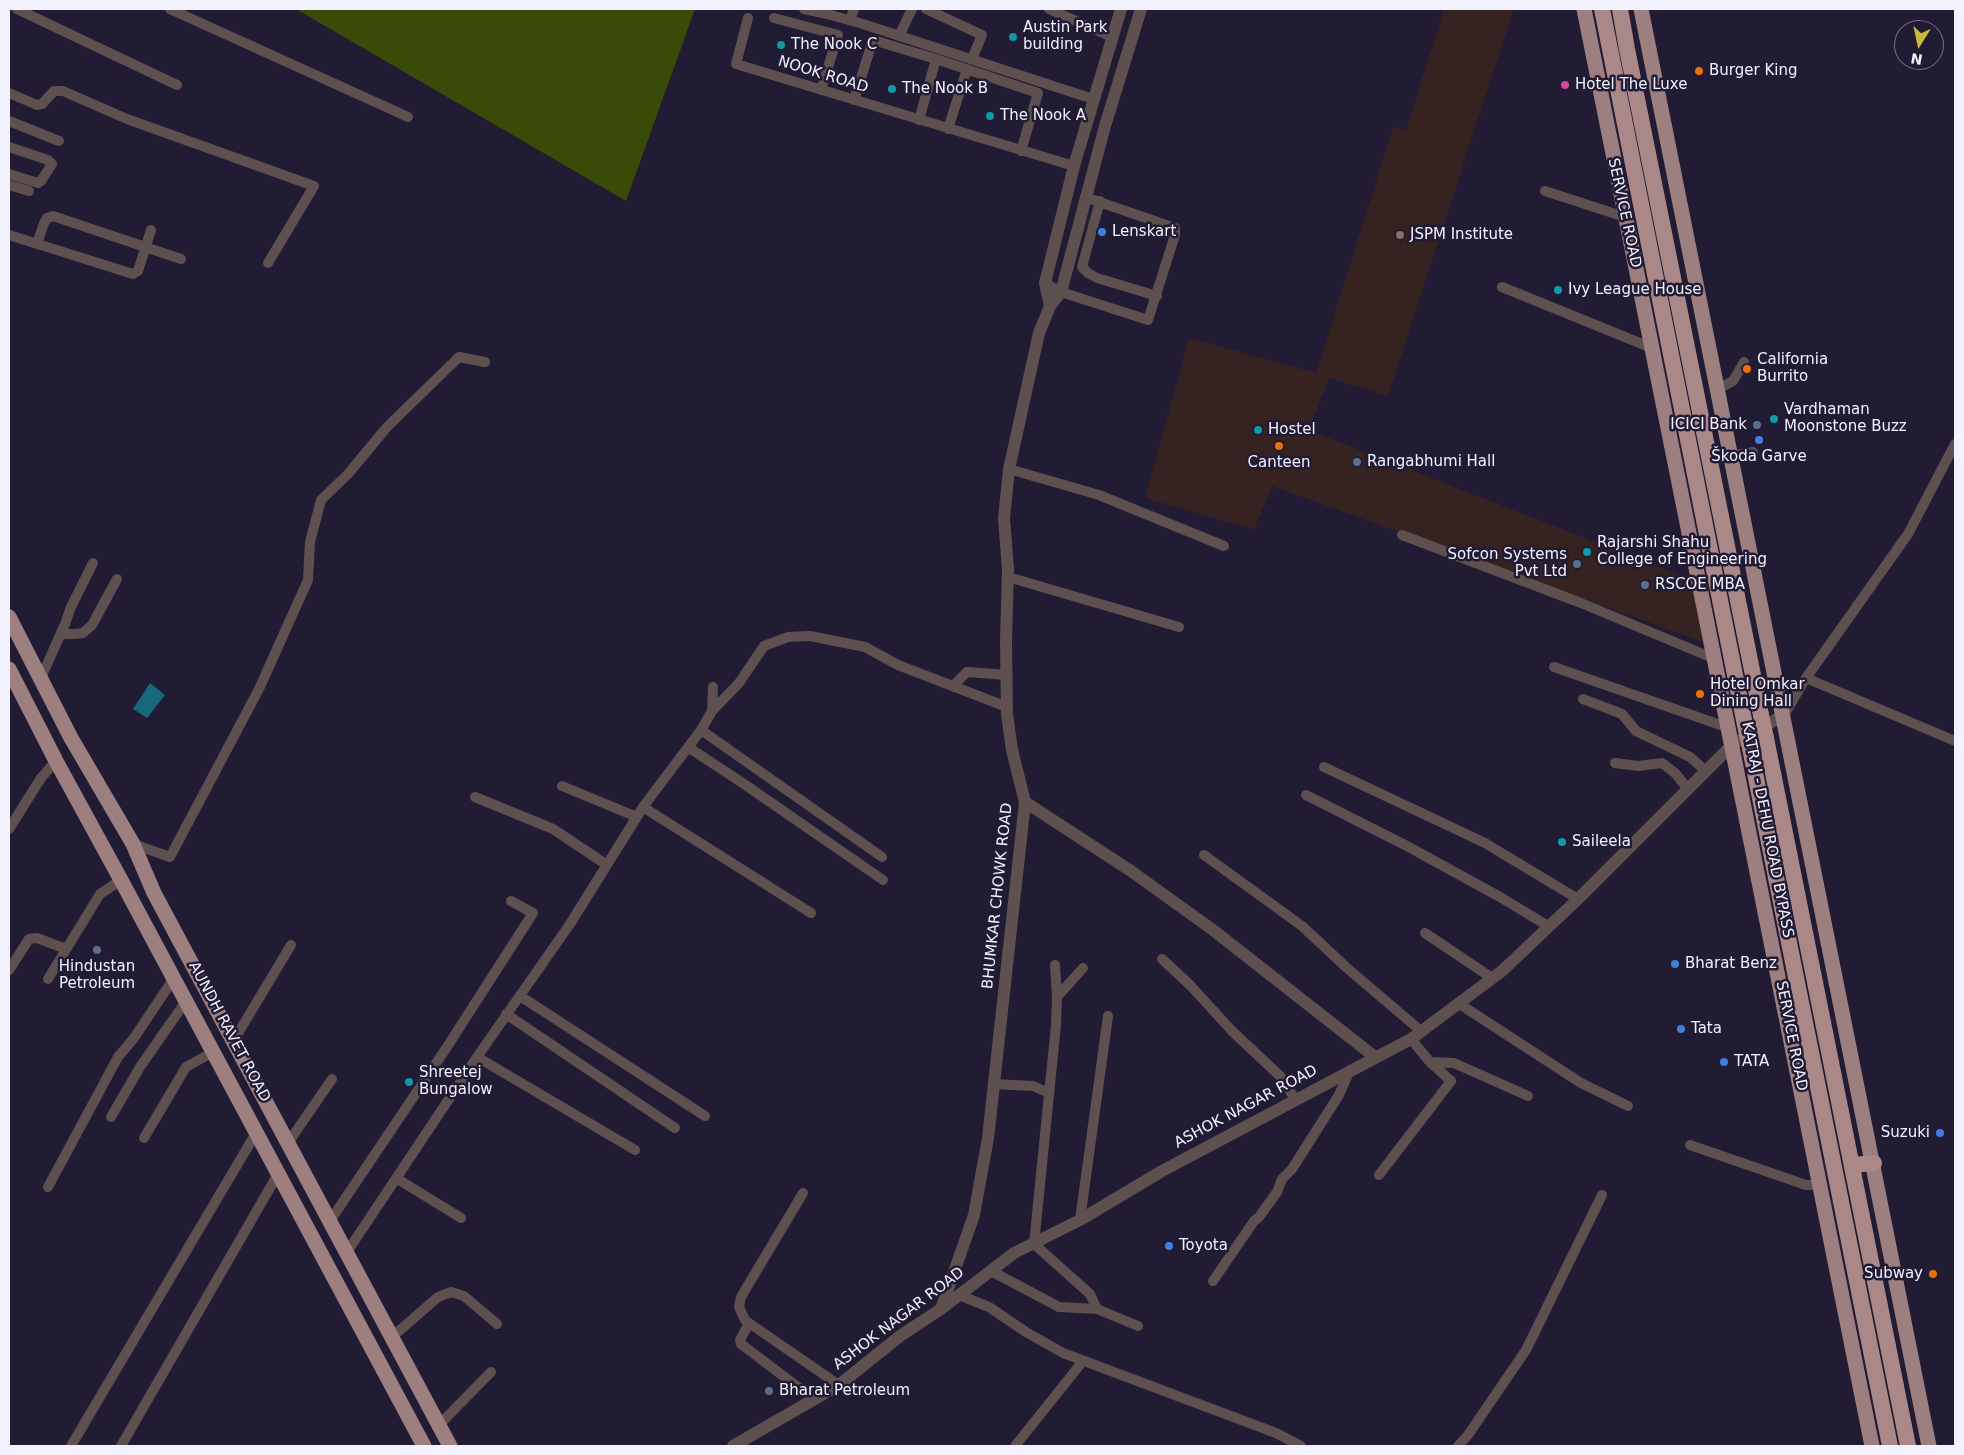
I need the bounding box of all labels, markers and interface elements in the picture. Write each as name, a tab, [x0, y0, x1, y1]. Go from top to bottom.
place label: Austin Park building	[1023, 19, 1107, 54]
north arrow	[1894, 20, 1944, 70]
marker: Austin Park building	[1007, 31, 1019, 43]
place label: The Nook C	[791, 36, 877, 54]
marker: The Nook C	[775, 39, 787, 51]
text: N	[1909, 50, 1924, 68]
street label: NOOK ROAD	[776, 53, 870, 97]
place label: Burger King	[1709, 62, 1797, 80]
marker: Burger King	[1693, 65, 1705, 77]
place label: Hotel The Luxe	[1575, 76, 1687, 94]
marker: Hotel The Luxe	[1559, 79, 1571, 91]
place label: The Nook B	[902, 80, 988, 98]
marker: The Nook B	[886, 83, 898, 95]
place label: The Nook A	[1000, 107, 1086, 125]
marker: The Nook A	[984, 110, 996, 122]
street label: SERVICE ROAD	[1604, 156, 1644, 270]
place label: Lenskart	[1112, 223, 1176, 241]
marker: Lenskart	[1096, 226, 1108, 238]
place label: JSPM Institute	[1410, 226, 1513, 244]
marker: JSPM Institute	[1394, 229, 1406, 241]
place label: Ivy League House	[1568, 281, 1701, 299]
marker: Ivy League House	[1552, 284, 1564, 296]
place label: California Burrito	[1757, 351, 1828, 386]
marker: California Burrito	[1741, 363, 1753, 375]
place label: Vardhaman Moonstone Buzz	[1784, 401, 1907, 436]
marker: Vardhaman Moonstone Buzz	[1768, 413, 1780, 425]
place label: ICICI Bank	[1670, 416, 1747, 434]
marker: ICICI Bank	[1751, 419, 1763, 431]
place label: Hostel	[1268, 421, 1316, 439]
marker: Hostel	[1252, 424, 1264, 436]
marker: Škoda Garve	[1753, 434, 1765, 446]
marker: Canteen	[1273, 440, 1285, 452]
place label: Škoda Garve	[1711, 448, 1807, 466]
place label: Rangabhumi Hall	[1367, 453, 1495, 471]
place label: Canteen	[1247, 454, 1311, 472]
marker: Rangabhumi Hall	[1351, 456, 1363, 468]
place label: Rajarshi Shahu College of Engineering	[1597, 534, 1767, 569]
place label: Sofcon Systems Pvt Ltd	[1448, 546, 1567, 581]
marker: Rajarshi Shahu College of Engineering	[1581, 546, 1593, 558]
marker: Sofcon Systems Pvt Ltd	[1571, 558, 1583, 570]
place label: RSCOE MBA	[1655, 576, 1745, 594]
marker: RSCOE MBA	[1639, 579, 1651, 591]
place label: Hotel Omkar Dining Hall	[1710, 676, 1805, 711]
marker: Hotel Omkar Dining Hall	[1694, 688, 1706, 700]
street label: KATRAJ - DEHU ROAD BYPASS	[1737, 720, 1797, 940]
street label: BHUMKAR CHOWK ROAD	[979, 802, 1017, 990]
place label: Saileela	[1572, 833, 1631, 851]
marker: Saileela	[1556, 836, 1568, 848]
marker: Hindustan Petroleum	[91, 944, 103, 956]
place label: Bharat Benz	[1685, 955, 1777, 973]
place label: Hindustan Petroleum	[59, 958, 135, 993]
marker: Bharat Benz	[1669, 958, 1681, 970]
street label: AUNDH RAVET ROAD	[184, 959, 274, 1105]
street label: SERVICE ROAD	[1772, 979, 1810, 1093]
place label: Tata	[1691, 1020, 1722, 1038]
marker: Tata	[1675, 1023, 1687, 1035]
place label: TATA	[1734, 1053, 1769, 1071]
marker: TATA	[1718, 1056, 1730, 1068]
street label: ASHOK NAGAR ROAD	[1171, 1062, 1321, 1152]
place label: Shreetej Bungalow	[419, 1064, 493, 1099]
marker: Shreetej Bungalow	[403, 1076, 415, 1088]
place label: Suzuki	[1881, 1124, 1930, 1142]
marker: Suzuki	[1934, 1127, 1946, 1139]
place label: Toyota	[1179, 1237, 1228, 1255]
marker: Toyota	[1163, 1240, 1175, 1252]
street label: ASHOK NAGAR ROAD	[830, 1264, 968, 1374]
place label: Subway	[1864, 1265, 1923, 1283]
marker: Subway	[1927, 1268, 1939, 1280]
place label: Bharat Petroleum	[779, 1382, 910, 1400]
marker: Bharat Petroleum	[763, 1385, 775, 1397]

